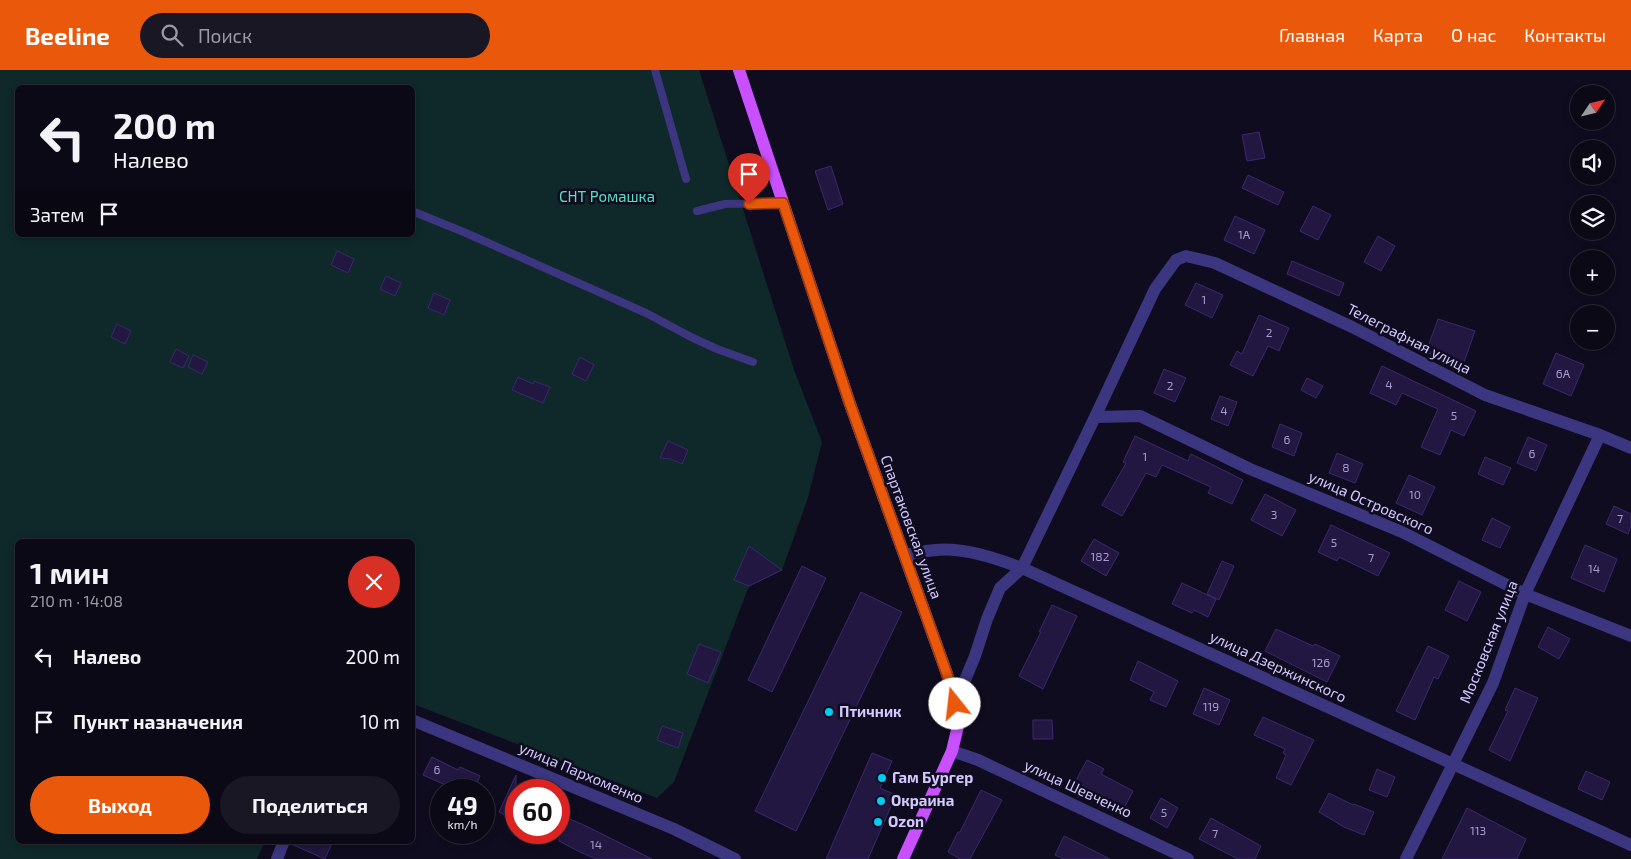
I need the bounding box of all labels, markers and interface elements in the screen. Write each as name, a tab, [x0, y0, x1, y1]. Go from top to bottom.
search box	[140, 13, 490, 58]
text: Beeline	[25, 21, 110, 50]
icon: search	[158, 21, 186, 49]
text: Поиск	[198, 24, 252, 47]
text: Главная	[1279, 24, 1345, 46]
text: Карта	[1373, 24, 1423, 46]
text: О нас	[1451, 24, 1496, 46]
text: Контакты	[1524, 24, 1606, 46]
north arrow	[1570, 85, 1615, 130]
map controls	[1570, 85, 1615, 350]
text: 200 m	[113, 104, 216, 146]
icon: left	[30, 105, 95, 170]
button: sound	[1570, 140, 1615, 185]
text: Налево	[113, 146, 189, 172]
pin	[728, 153, 770, 204]
icon: arrive	[735, 160, 763, 188]
park label: СНТ Ромашка	[559, 187, 655, 205]
button: layers	[1570, 195, 1615, 240]
icon: arrive	[95, 200, 123, 228]
text: Затем	[30, 203, 85, 226]
house number: 1А	[1238, 227, 1251, 241]
button: +	[1570, 250, 1615, 295]
house number: 1	[1202, 292, 1206, 306]
street label: Телеграфная улица	[1344, 299, 1474, 378]
button: −	[1570, 305, 1615, 350]
house number: 2	[1266, 325, 1273, 339]
house number: 6А	[1556, 366, 1571, 380]
house number: 4	[1385, 377, 1393, 391]
house number: 2	[1167, 378, 1174, 392]
house number: 4	[1220, 403, 1228, 417]
house number: 5	[1451, 408, 1457, 422]
house number: 6	[1284, 432, 1291, 446]
house number: 6	[1529, 446, 1536, 460]
house number: 1	[1143, 449, 1147, 463]
street label: Спартаковская улица	[877, 452, 946, 601]
house number: 8	[1342, 460, 1350, 474]
street label: улица Островского	[1306, 466, 1437, 539]
house number: 10	[1409, 487, 1421, 501]
house number: 3	[1271, 507, 1277, 521]
house number: 7	[1617, 511, 1623, 525]
house number: 5	[1331, 535, 1337, 549]
house number: 182	[1091, 549, 1110, 563]
house number: 7	[1368, 550, 1374, 564]
text: 1 мин	[30, 554, 109, 590]
button: close	[348, 556, 400, 608]
house number: 14	[1588, 561, 1600, 575]
street label: Московская улица	[1455, 578, 1522, 706]
text: 210 m · 14:08	[30, 591, 123, 610]
street label: улица Дзержинского	[1207, 627, 1350, 707]
icon: left	[30, 643, 58, 671]
text: Налево	[73, 645, 141, 668]
text: 200 m	[346, 645, 400, 668]
house number: 126	[1312, 655, 1330, 669]
position arrow	[928, 677, 980, 729]
house number: 119	[1203, 699, 1219, 713]
place label: Птичник	[839, 702, 902, 720]
marker: Птичник	[823, 706, 835, 718]
icon: arrive	[30, 708, 58, 736]
text: Пункт назначения	[73, 710, 243, 733]
text: 10 m	[360, 710, 400, 733]
street label: улица Пархоменко	[516, 738, 646, 807]
street label: улица Шевченко	[1021, 755, 1135, 822]
house number: 6	[434, 762, 441, 776]
place label: Гам Бургер	[892, 768, 973, 786]
marker: Гам Бургер	[876, 772, 888, 784]
button: Выход	[30, 776, 210, 834]
button: Поделиться	[220, 776, 400, 834]
speed limit sign: 60	[505, 779, 570, 844]
text: 49	[447, 790, 478, 820]
place label: Окраина	[891, 791, 954, 809]
marker: Окраина	[875, 795, 887, 807]
house number: 5	[1161, 805, 1167, 819]
place label: Ozon	[888, 812, 924, 830]
marker: Ozon	[872, 816, 884, 828]
text: km/h	[448, 817, 477, 831]
house number: 113	[1470, 823, 1486, 837]
house number: 7	[1212, 826, 1218, 840]
house number: 14	[590, 837, 602, 851]

